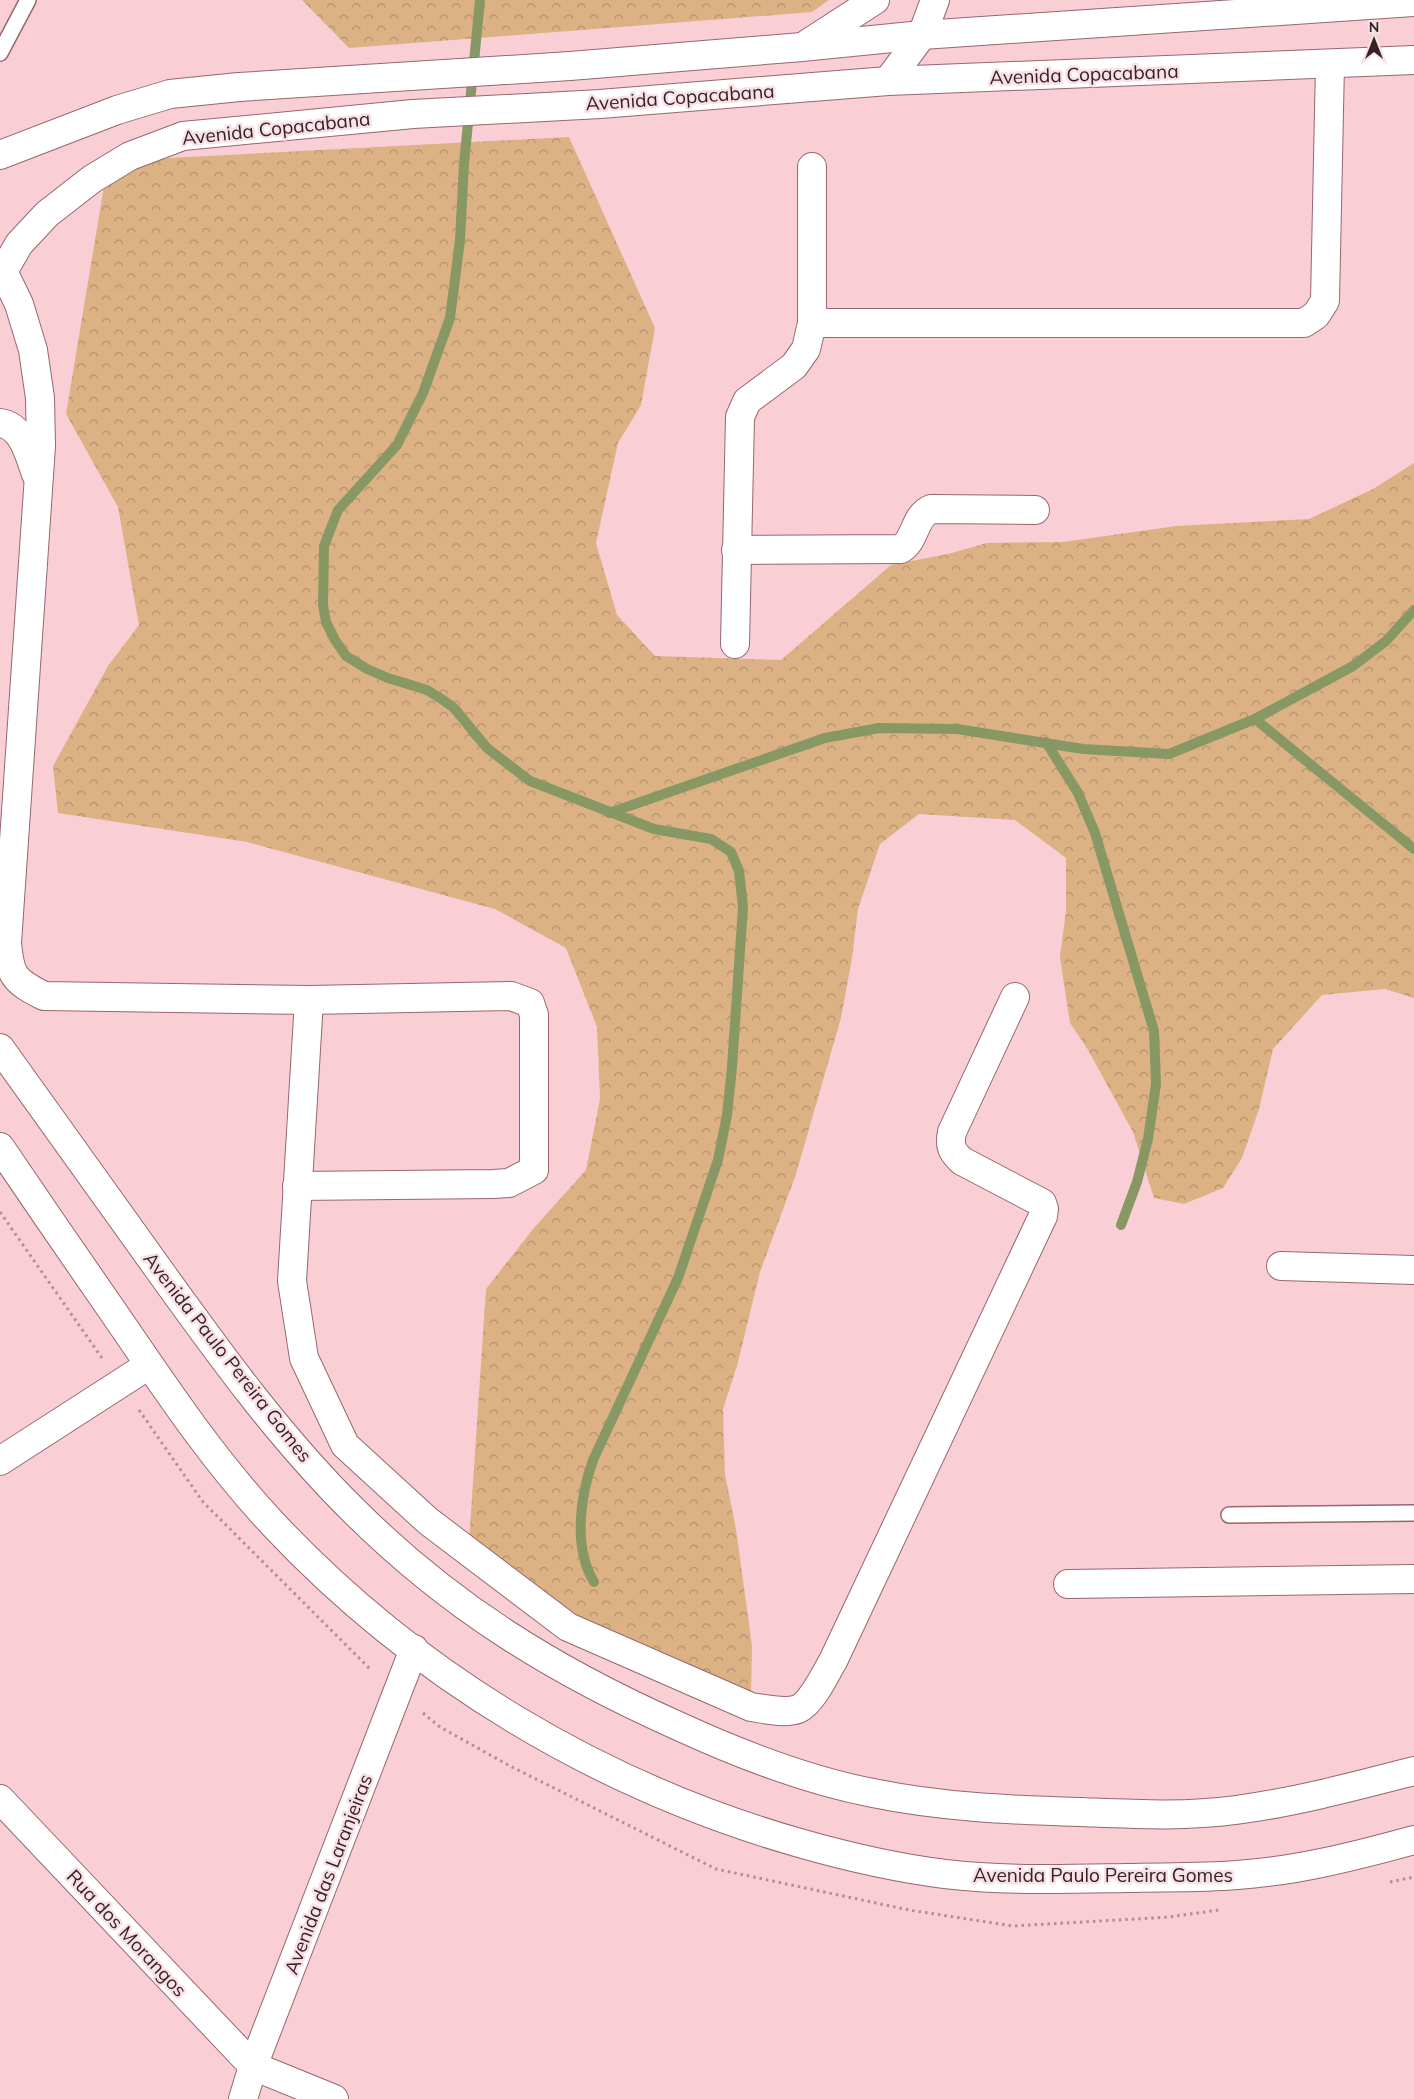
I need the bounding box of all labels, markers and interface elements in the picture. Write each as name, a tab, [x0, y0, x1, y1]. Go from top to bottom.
north arrow	[1349, 15, 1399, 65]
text: N	[1369, 18, 1379, 36]
street label: Avenida Copacabana	[989, 59, 1179, 89]
street label: Avenida Copacabana	[585, 78, 775, 116]
street label: Avenida Copacabana	[181, 106, 371, 150]
street label: Avenida Paulo Pereira Gomes	[138, 1247, 318, 1467]
street label: Avenida das Laranjeiras	[279, 1771, 377, 1977]
street label: Avenida Paulo Pereira Gomes	[973, 1863, 1233, 1887]
street label: Rua dos Morangos	[62, 1864, 192, 2002]

